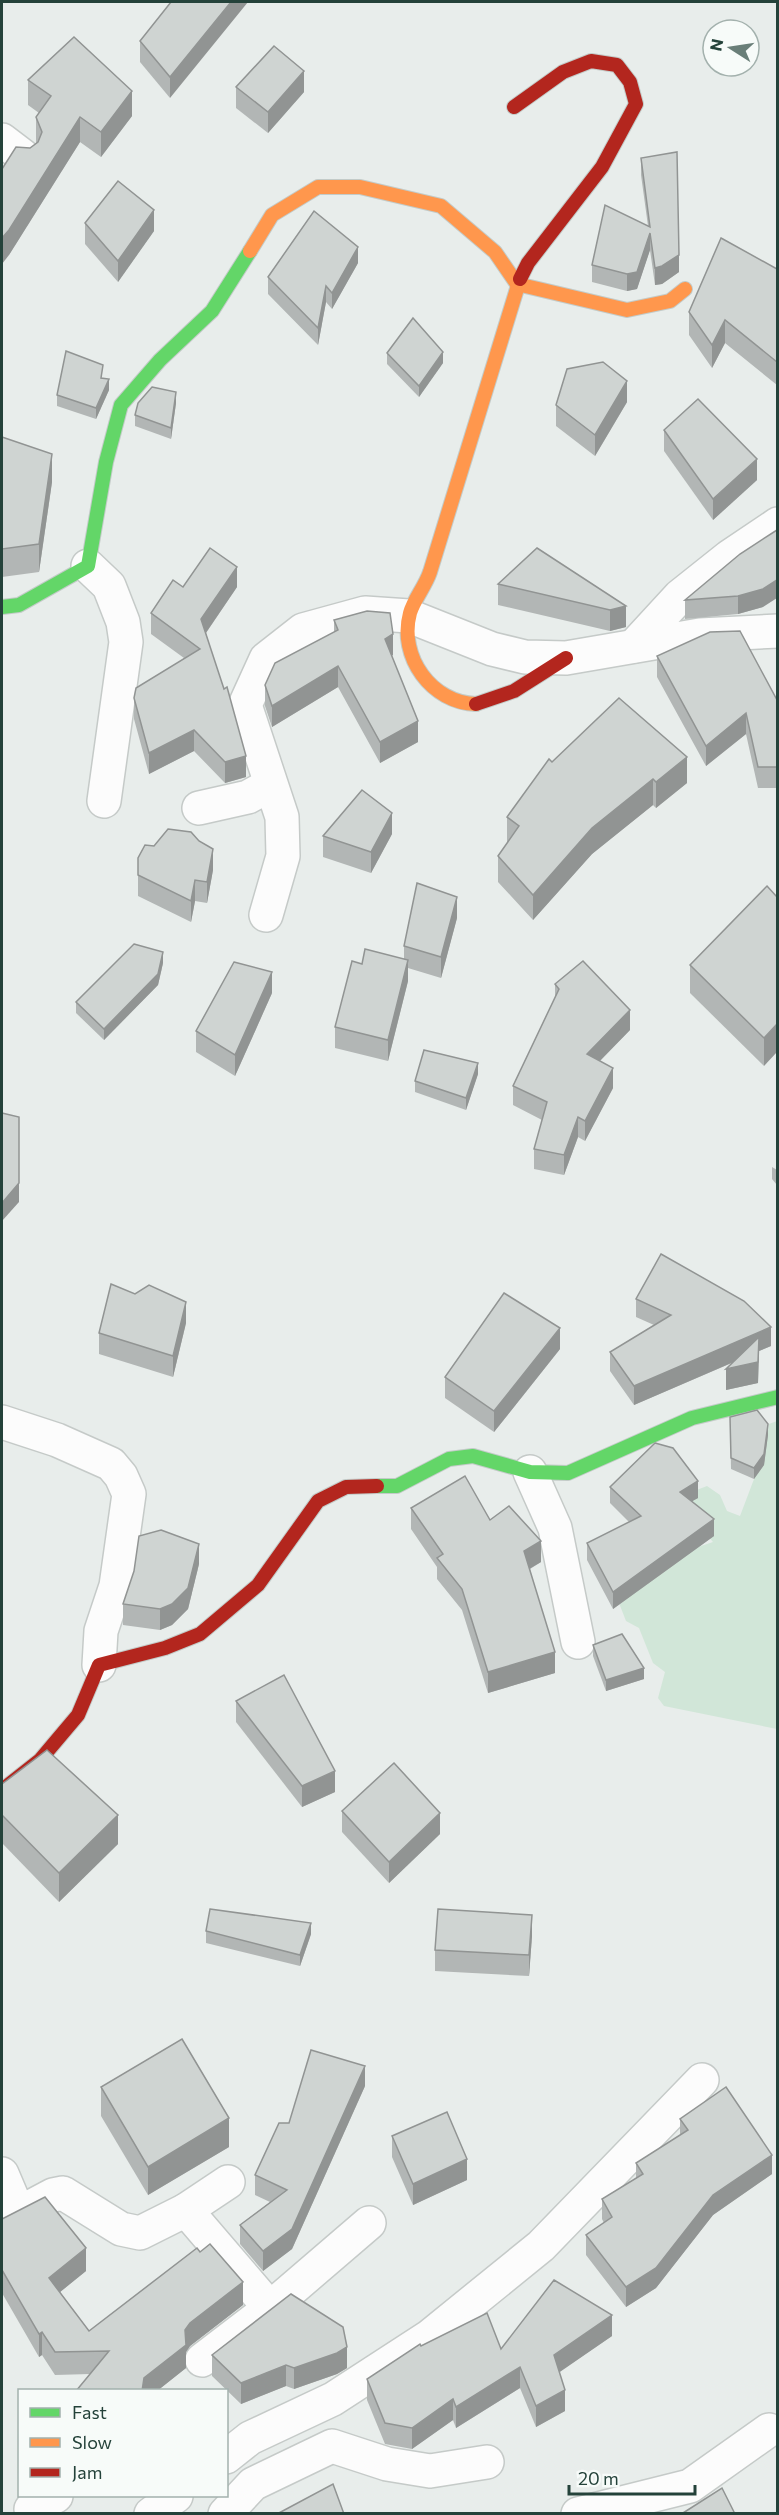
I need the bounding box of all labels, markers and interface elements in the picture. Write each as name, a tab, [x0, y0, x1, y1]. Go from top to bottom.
north arrow	[701, 18, 761, 78]
text: N	[705, 37, 726, 53]
legend	[18, 2389, 228, 2497]
text: Fast	[72, 2401, 107, 2423]
text: Slow	[72, 2431, 112, 2453]
scale bar	[569, 2458, 695, 2496]
text: Jam	[72, 2461, 102, 2483]
text: 20 m	[578, 2467, 619, 2489]

